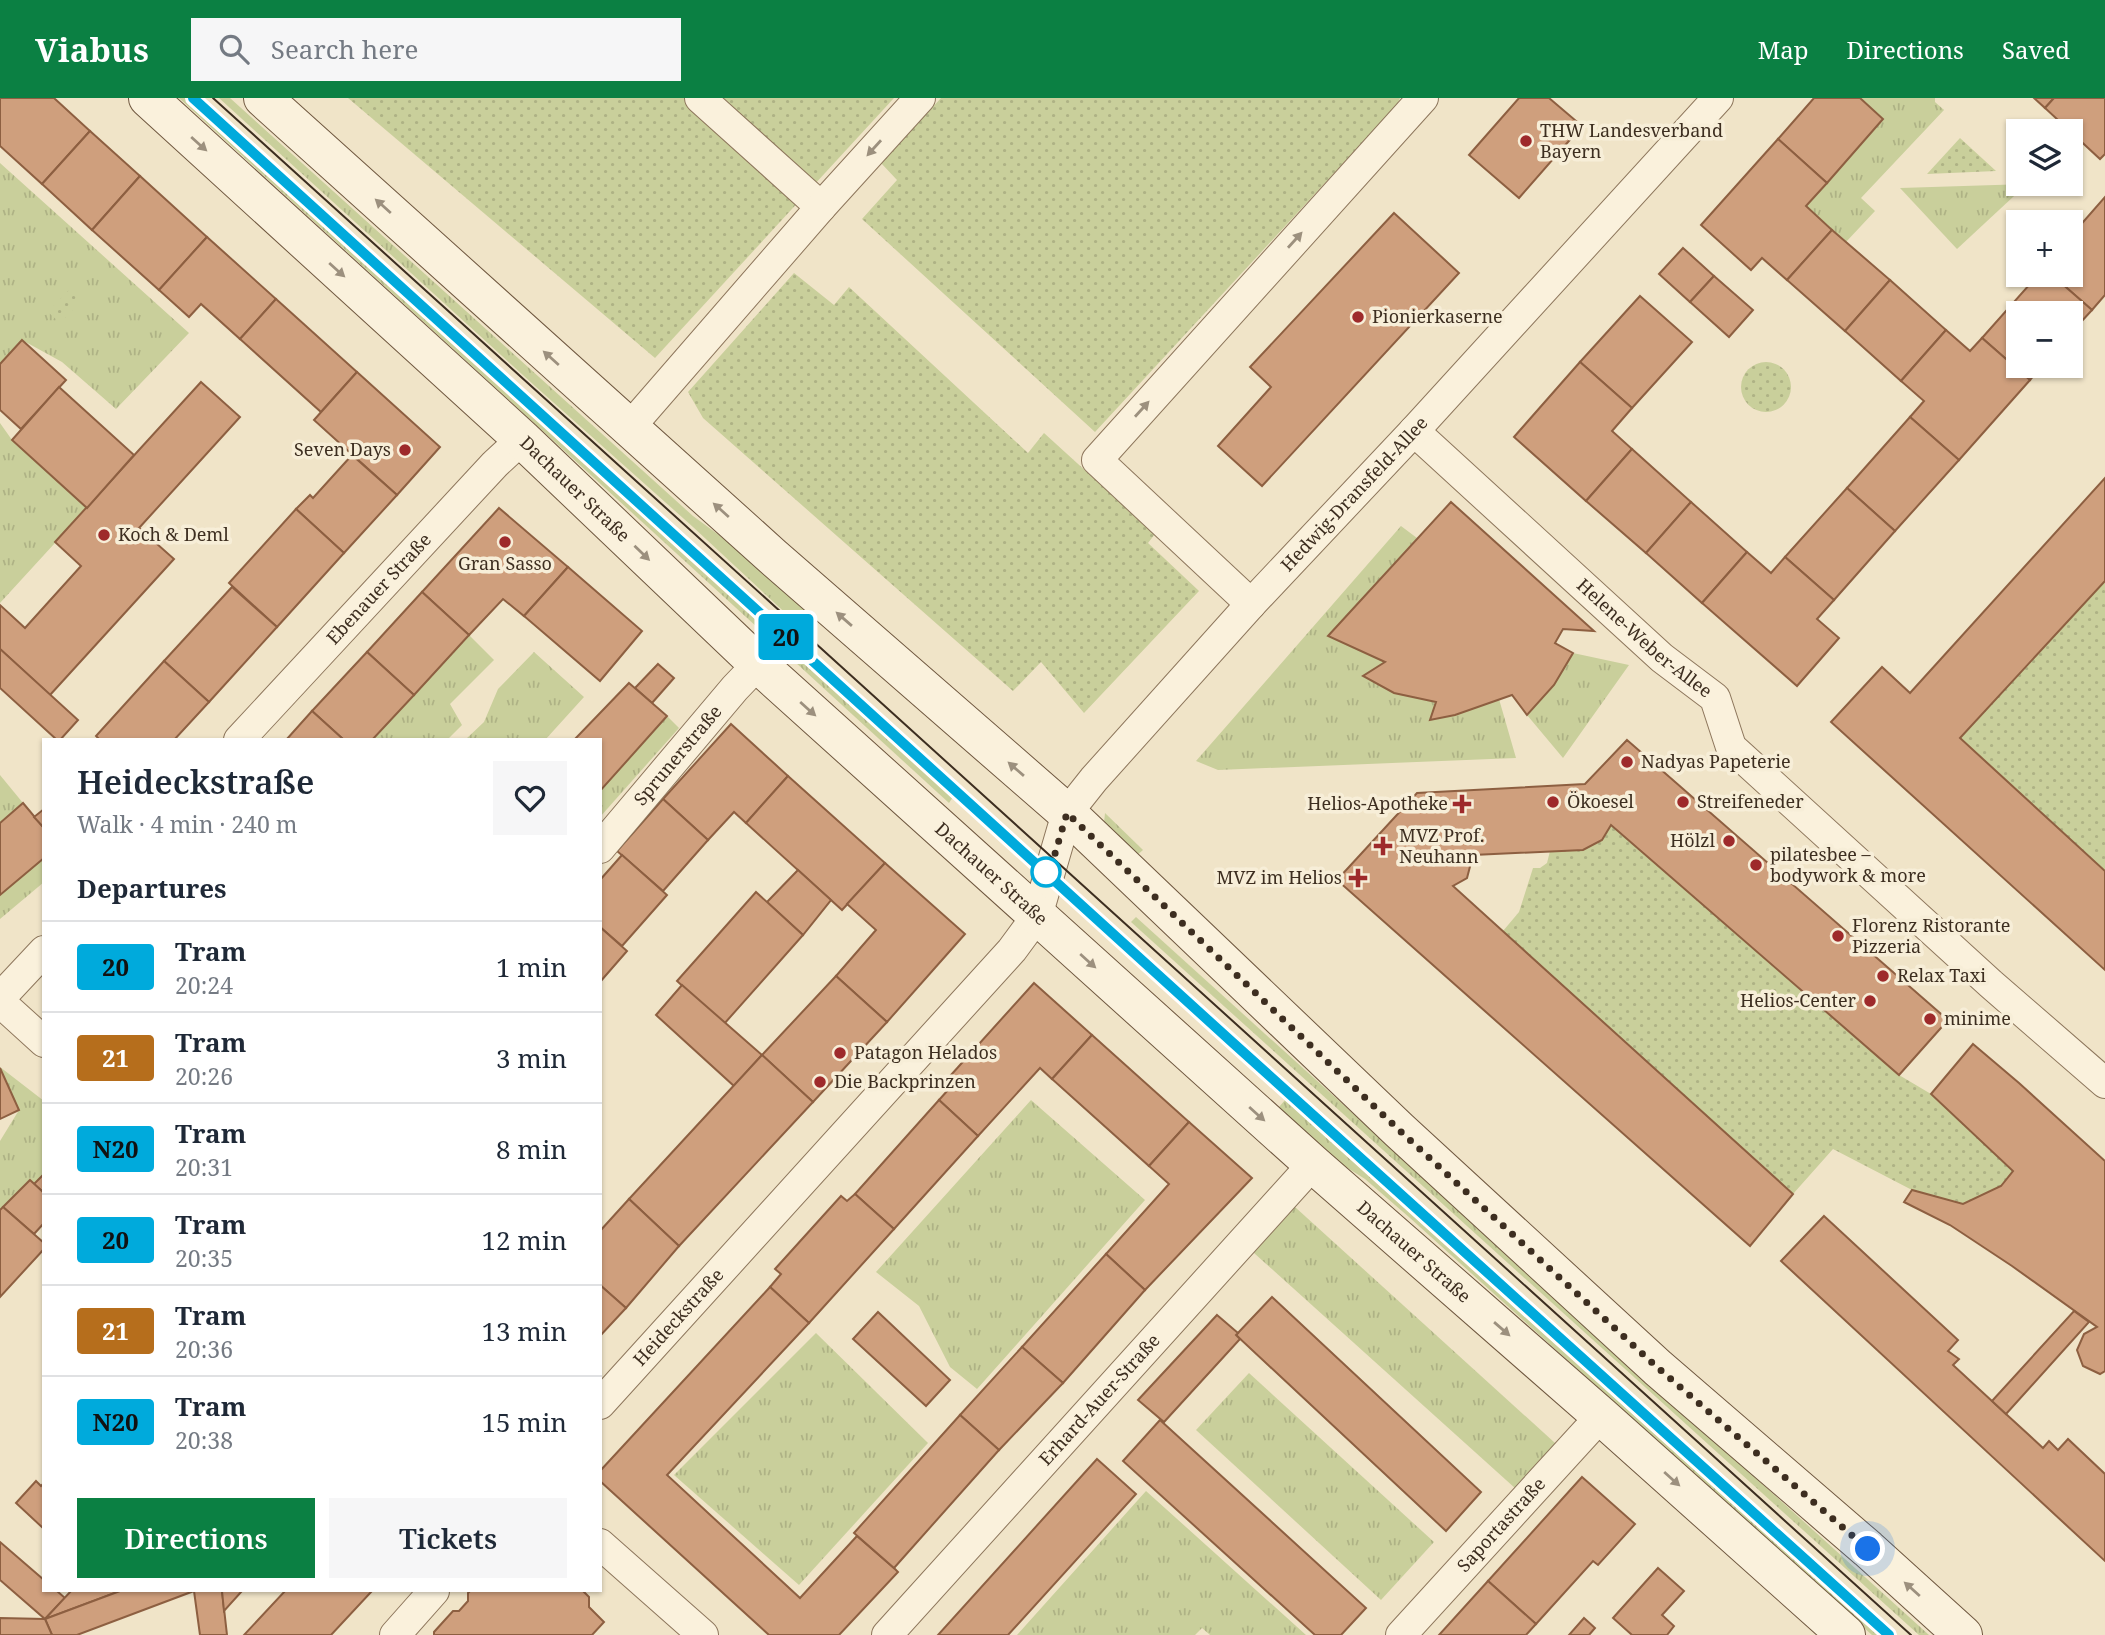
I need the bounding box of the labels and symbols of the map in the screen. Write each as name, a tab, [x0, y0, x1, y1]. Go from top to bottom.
place label: THW Landesverband Bayern	[1540, 118, 1723, 163]
marker: THW Landesverband Bayern	[1518, 133, 1534, 149]
one-way arrow	[190, 136, 208, 152]
one-way arrow	[867, 140, 882, 157]
one-way arrow	[374, 198, 392, 214]
one-way arrow	[1286, 232, 1302, 249]
one-way arrow	[328, 262, 345, 278]
place label: Pionierkaserne	[1372, 304, 1503, 328]
marker: Pionierkaserne	[1350, 309, 1366, 325]
one-way arrow	[543, 351, 560, 367]
one-way arrow	[1134, 400, 1150, 418]
street label: Hedwig-Dransfeld-Allee	[1275, 411, 1433, 576]
street label: Dachauer Straße	[515, 430, 636, 547]
place label: Seven Days	[294, 437, 391, 461]
marker: Seven Days	[397, 442, 413, 458]
one-way arrow	[713, 503, 730, 519]
place label: Koch & Deml	[118, 522, 229, 546]
marker: Koch & Deml	[96, 527, 112, 543]
street label: Ebenauer Straße	[321, 527, 436, 649]
marker: Gran Sasso	[497, 534, 513, 550]
one-way arrow	[633, 545, 650, 561]
place label: Gran Sasso	[458, 551, 552, 575]
street label: Helene-Weber-Allee	[1572, 573, 1717, 703]
one-way arrow	[835, 611, 853, 627]
line badge: 20	[754, 614, 818, 660]
street label: Sprunerstraße	[628, 700, 727, 810]
one-way arrow	[799, 701, 817, 717]
place label: Nadyas Papeterie	[1641, 749, 1791, 773]
marker: Nadyas Papeterie	[1619, 754, 1635, 770]
one-way arrow	[1007, 762, 1024, 777]
place label: Ökoesel	[1567, 789, 1634, 813]
place label: Streifeneder	[1697, 789, 1804, 813]
place label: Helios-Apotheke	[1307, 791, 1448, 815]
marker: Ökoesel	[1545, 794, 1561, 810]
marker: Streifeneder	[1675, 794, 1691, 810]
marker: Helios-Apotheke	[1454, 796, 1470, 812]
street label: Dachauer Straße	[930, 816, 1053, 930]
place label: MVZ Prof. Neuhann	[1399, 823, 1484, 868]
place label: Hölzl	[1670, 828, 1715, 852]
marker: Hölzl	[1721, 833, 1737, 849]
marker: MVZ Prof. Neuhann	[1373, 836, 1393, 856]
place label: pilatesbee – bodywork & more	[1770, 842, 1926, 887]
unlabelled marker	[1031, 857, 1061, 887]
marker: pilatesbee – bodywork & more	[1748, 857, 1764, 873]
place label: MVZ im Helios	[1216, 865, 1342, 889]
marker: MVZ im Helios	[1348, 868, 1368, 888]
place label: Florenz Ristorante Pizzeria	[1852, 913, 2010, 958]
marker: Florenz Ristorante Pizzeria	[1830, 928, 1846, 944]
one-way arrow	[1079, 953, 1096, 969]
place label: Relax Taxi	[1897, 963, 1986, 987]
marker: Relax Taxi	[1875, 968, 1891, 984]
place label: Helios-Center	[1740, 988, 1857, 1012]
marker: Helios-Center	[1862, 993, 1878, 1009]
place label: minime	[1944, 1006, 2011, 1030]
marker: minime	[1922, 1011, 1938, 1027]
place label: Patagon Helados	[854, 1040, 997, 1064]
marker: Patagon Helados	[832, 1045, 848, 1061]
place label: Die Backprinzen	[834, 1069, 976, 1093]
marker: Die Backprinzen	[812, 1074, 828, 1090]
one-way arrow	[1248, 1106, 1266, 1122]
street label: Dachauer Straße	[1352, 1195, 1476, 1308]
street label: Heideckstraße	[627, 1263, 728, 1371]
one-way arrow	[1493, 1321, 1510, 1336]
street label: Erhard-Auer-Straße	[1033, 1328, 1165, 1470]
one-way arrow	[1663, 1471, 1681, 1487]
street label: Saportastraße	[1451, 1472, 1550, 1577]
your location	[1850, 1531, 1885, 1566]
one-way arrow	[1903, 1581, 1921, 1597]

